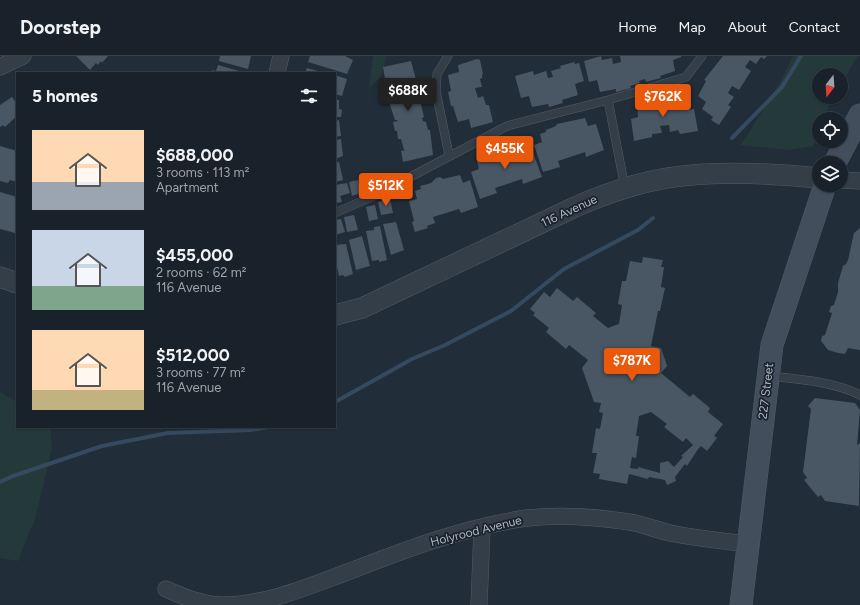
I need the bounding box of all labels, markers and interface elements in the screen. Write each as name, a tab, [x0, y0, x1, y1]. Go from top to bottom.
text: Doorstep	[20, 16, 101, 39]
text: Home	[618, 19, 657, 36]
text: Map	[679, 19, 706, 36]
text: About	[728, 19, 767, 36]
text: Contact	[789, 19, 840, 36]
north arrow	[812, 68, 848, 104]
map controls	[812, 68, 848, 192]
pin: $688K	[380, 78, 436, 112]
text: $688K	[388, 83, 428, 98]
pin: $762K	[635, 84, 691, 118]
icon: filters	[298, 85, 320, 107]
text: 5 homes	[32, 86, 98, 106]
text: $762K	[644, 89, 682, 104]
button: locate	[812, 112, 848, 148]
pin: $455K	[477, 136, 533, 170]
text: $455K	[485, 141, 525, 156]
text: $688,000	[156, 145, 234, 165]
icon: home	[64, 146, 112, 194]
button: layers	[812, 156, 848, 192]
text: 3 rooms · 113 m²	[156, 165, 249, 180]
pin: $512K	[358, 173, 414, 207]
text: $512K	[368, 178, 404, 193]
text: Apartment	[156, 180, 219, 195]
street label: 116 Avenue	[539, 192, 600, 230]
text: $455,000	[156, 245, 233, 265]
icon: home	[64, 246, 112, 294]
text: 2 rooms · 62 m²	[156, 265, 246, 280]
text: 116 Avenue	[156, 280, 221, 295]
text: $512,000	[156, 345, 230, 365]
icon: home	[64, 346, 112, 394]
pin: $787K	[604, 348, 660, 382]
text: $787K	[613, 353, 651, 368]
street label: 227 Street	[756, 362, 776, 420]
text: 3 rooms · 77 m²	[156, 365, 246, 380]
text: 116 Avenue	[156, 380, 221, 395]
street label: Holyrood Avenue	[429, 513, 523, 549]

